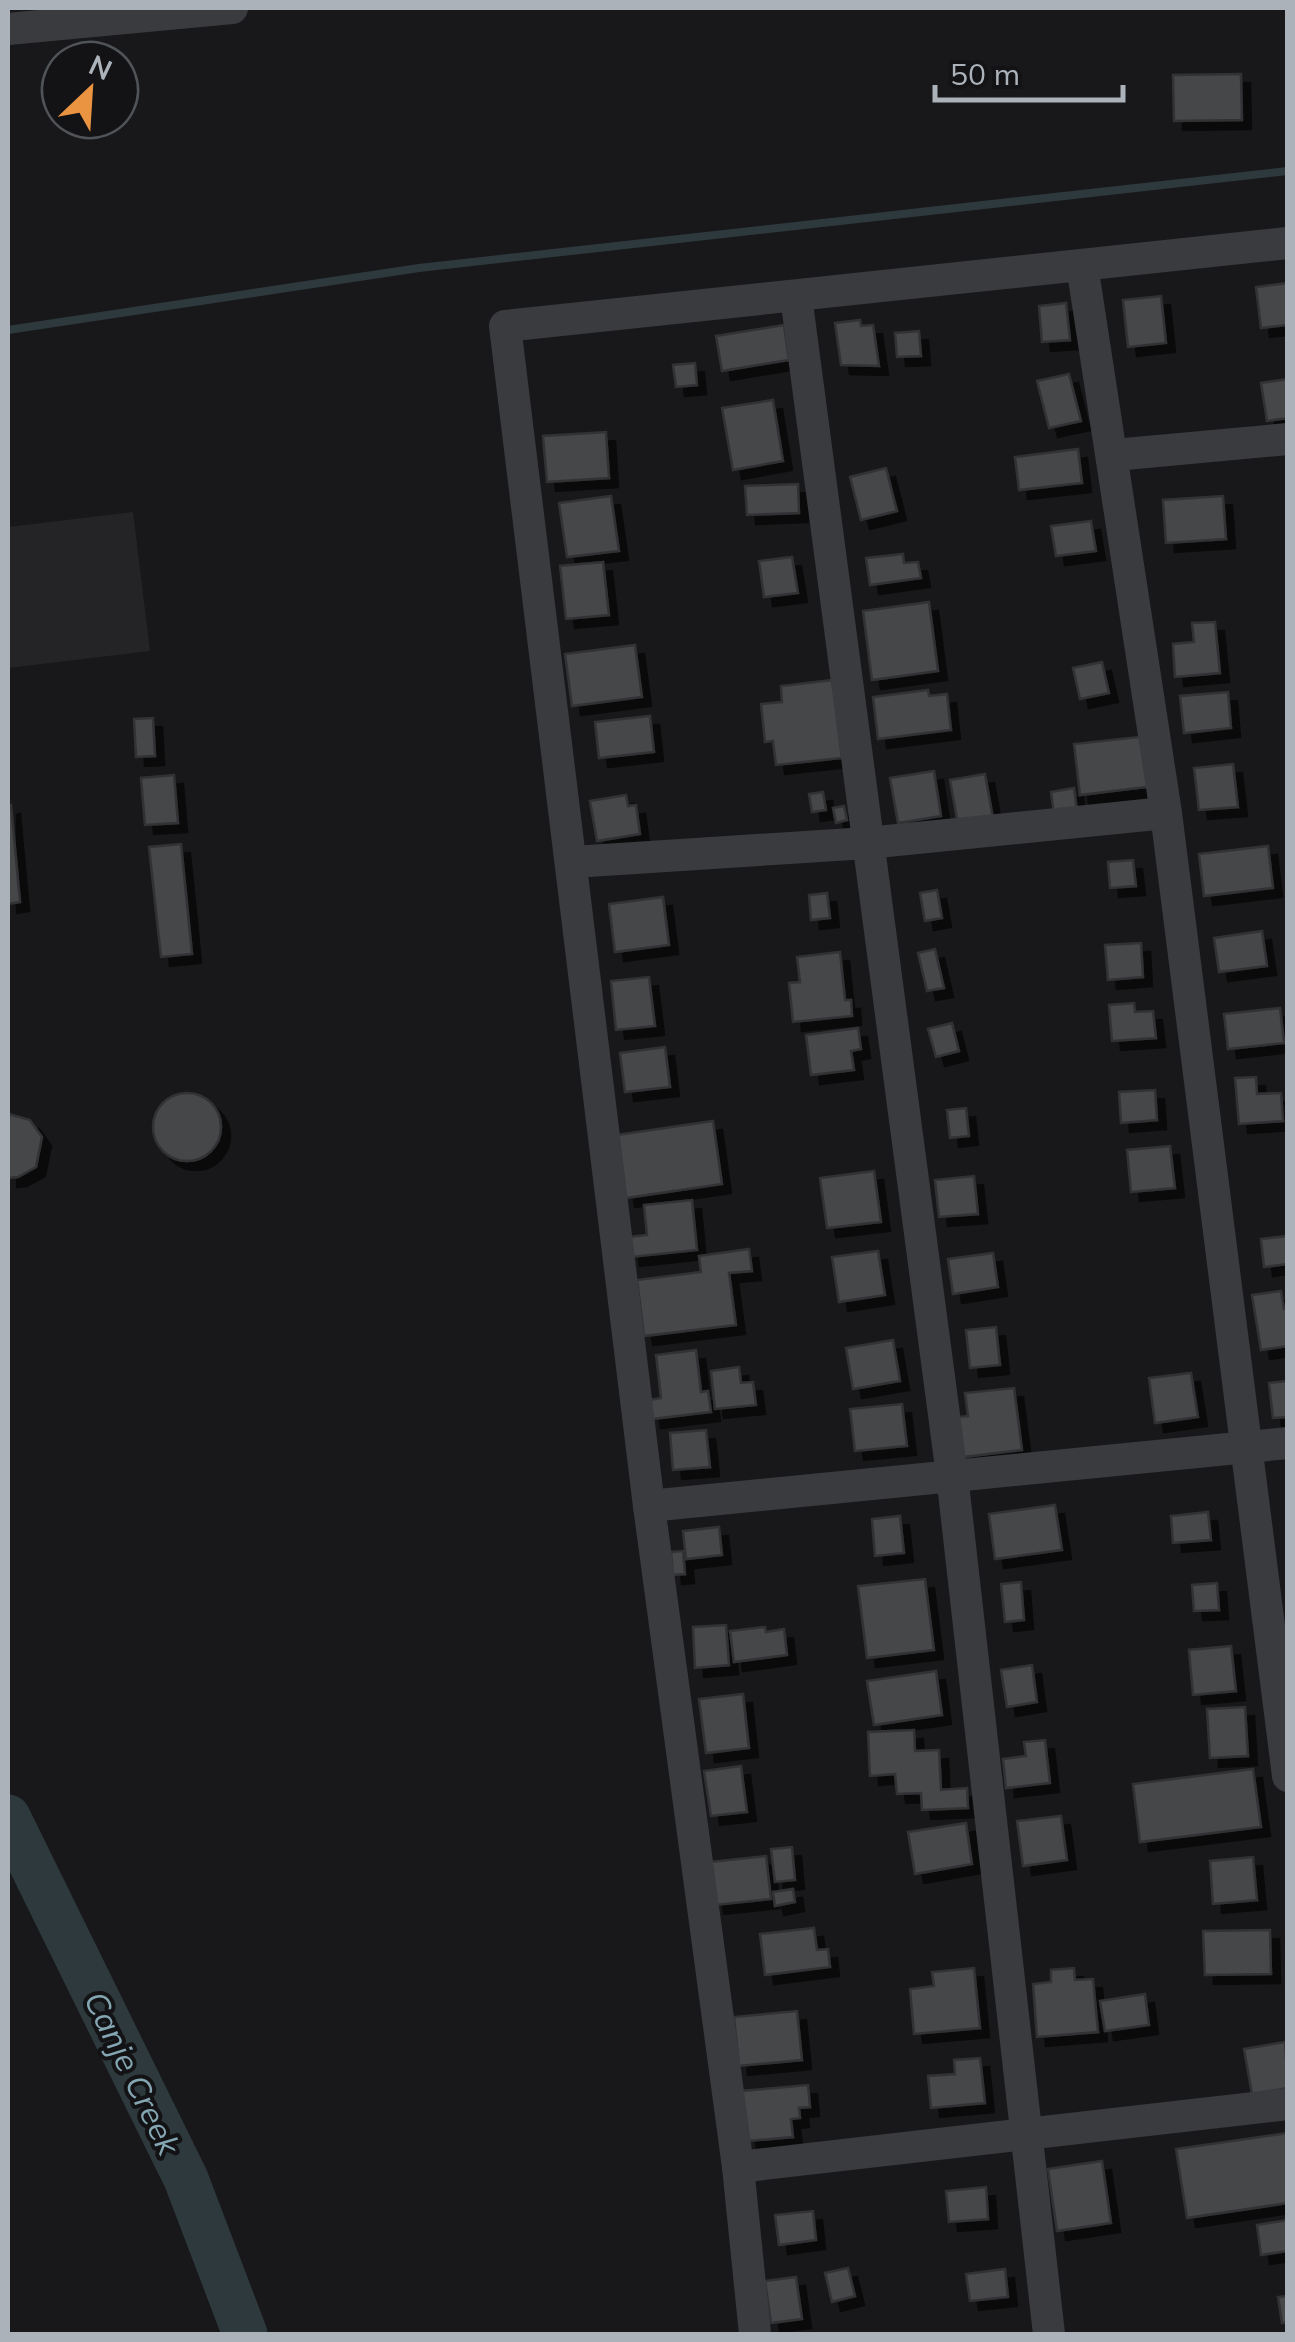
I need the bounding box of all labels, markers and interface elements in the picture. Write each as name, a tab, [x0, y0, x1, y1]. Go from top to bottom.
north arrow	[40, 40, 140, 140]
scale bar	[935, 40, 1122, 102]
text: N	[84, 47, 118, 87]
text: 50 m	[950, 55, 1020, 93]
water label: Canje Creek	[76, 1985, 190, 2163]

